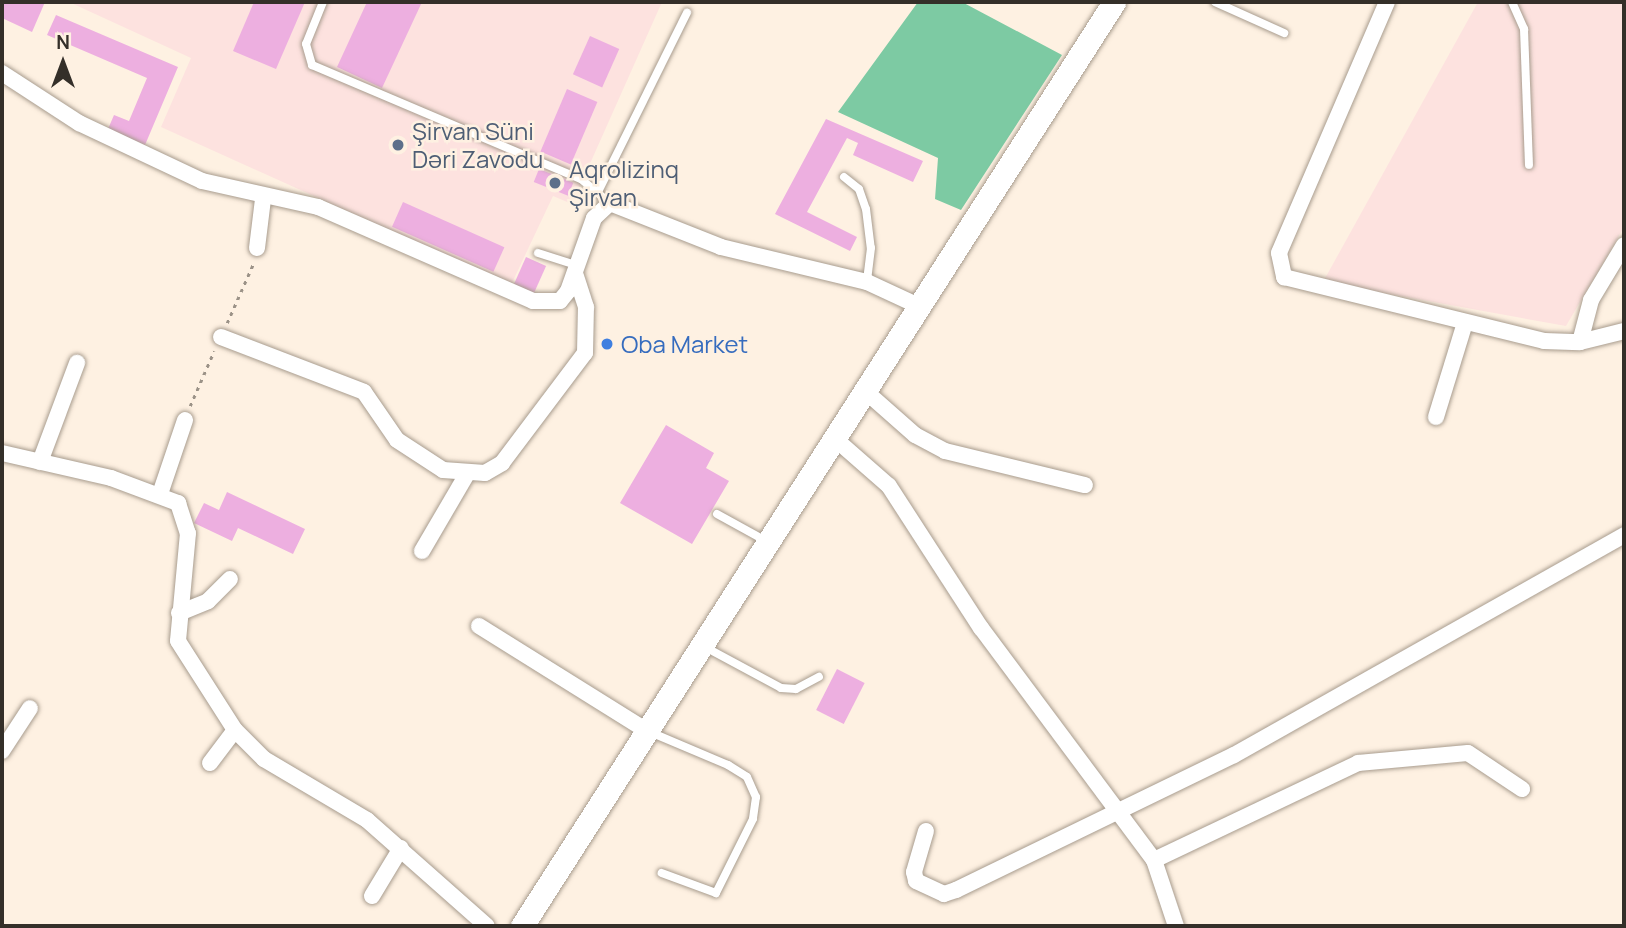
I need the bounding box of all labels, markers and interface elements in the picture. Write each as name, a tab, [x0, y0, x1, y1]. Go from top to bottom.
north arrow	[28, 28, 98, 98]
text: N	[56, 29, 70, 55]
place label: Şirvan Süni Dəri Zavodu	[412, 117, 543, 173]
marker: Şirvan Süni Dəri Zavodu	[390, 137, 406, 153]
place label: Aqrolizinq Şirvan	[569, 155, 679, 211]
marker: Aqrolizinq Şirvan	[547, 175, 563, 191]
place label: Oba Market	[621, 330, 748, 358]
marker: Oba Market	[599, 336, 615, 352]

